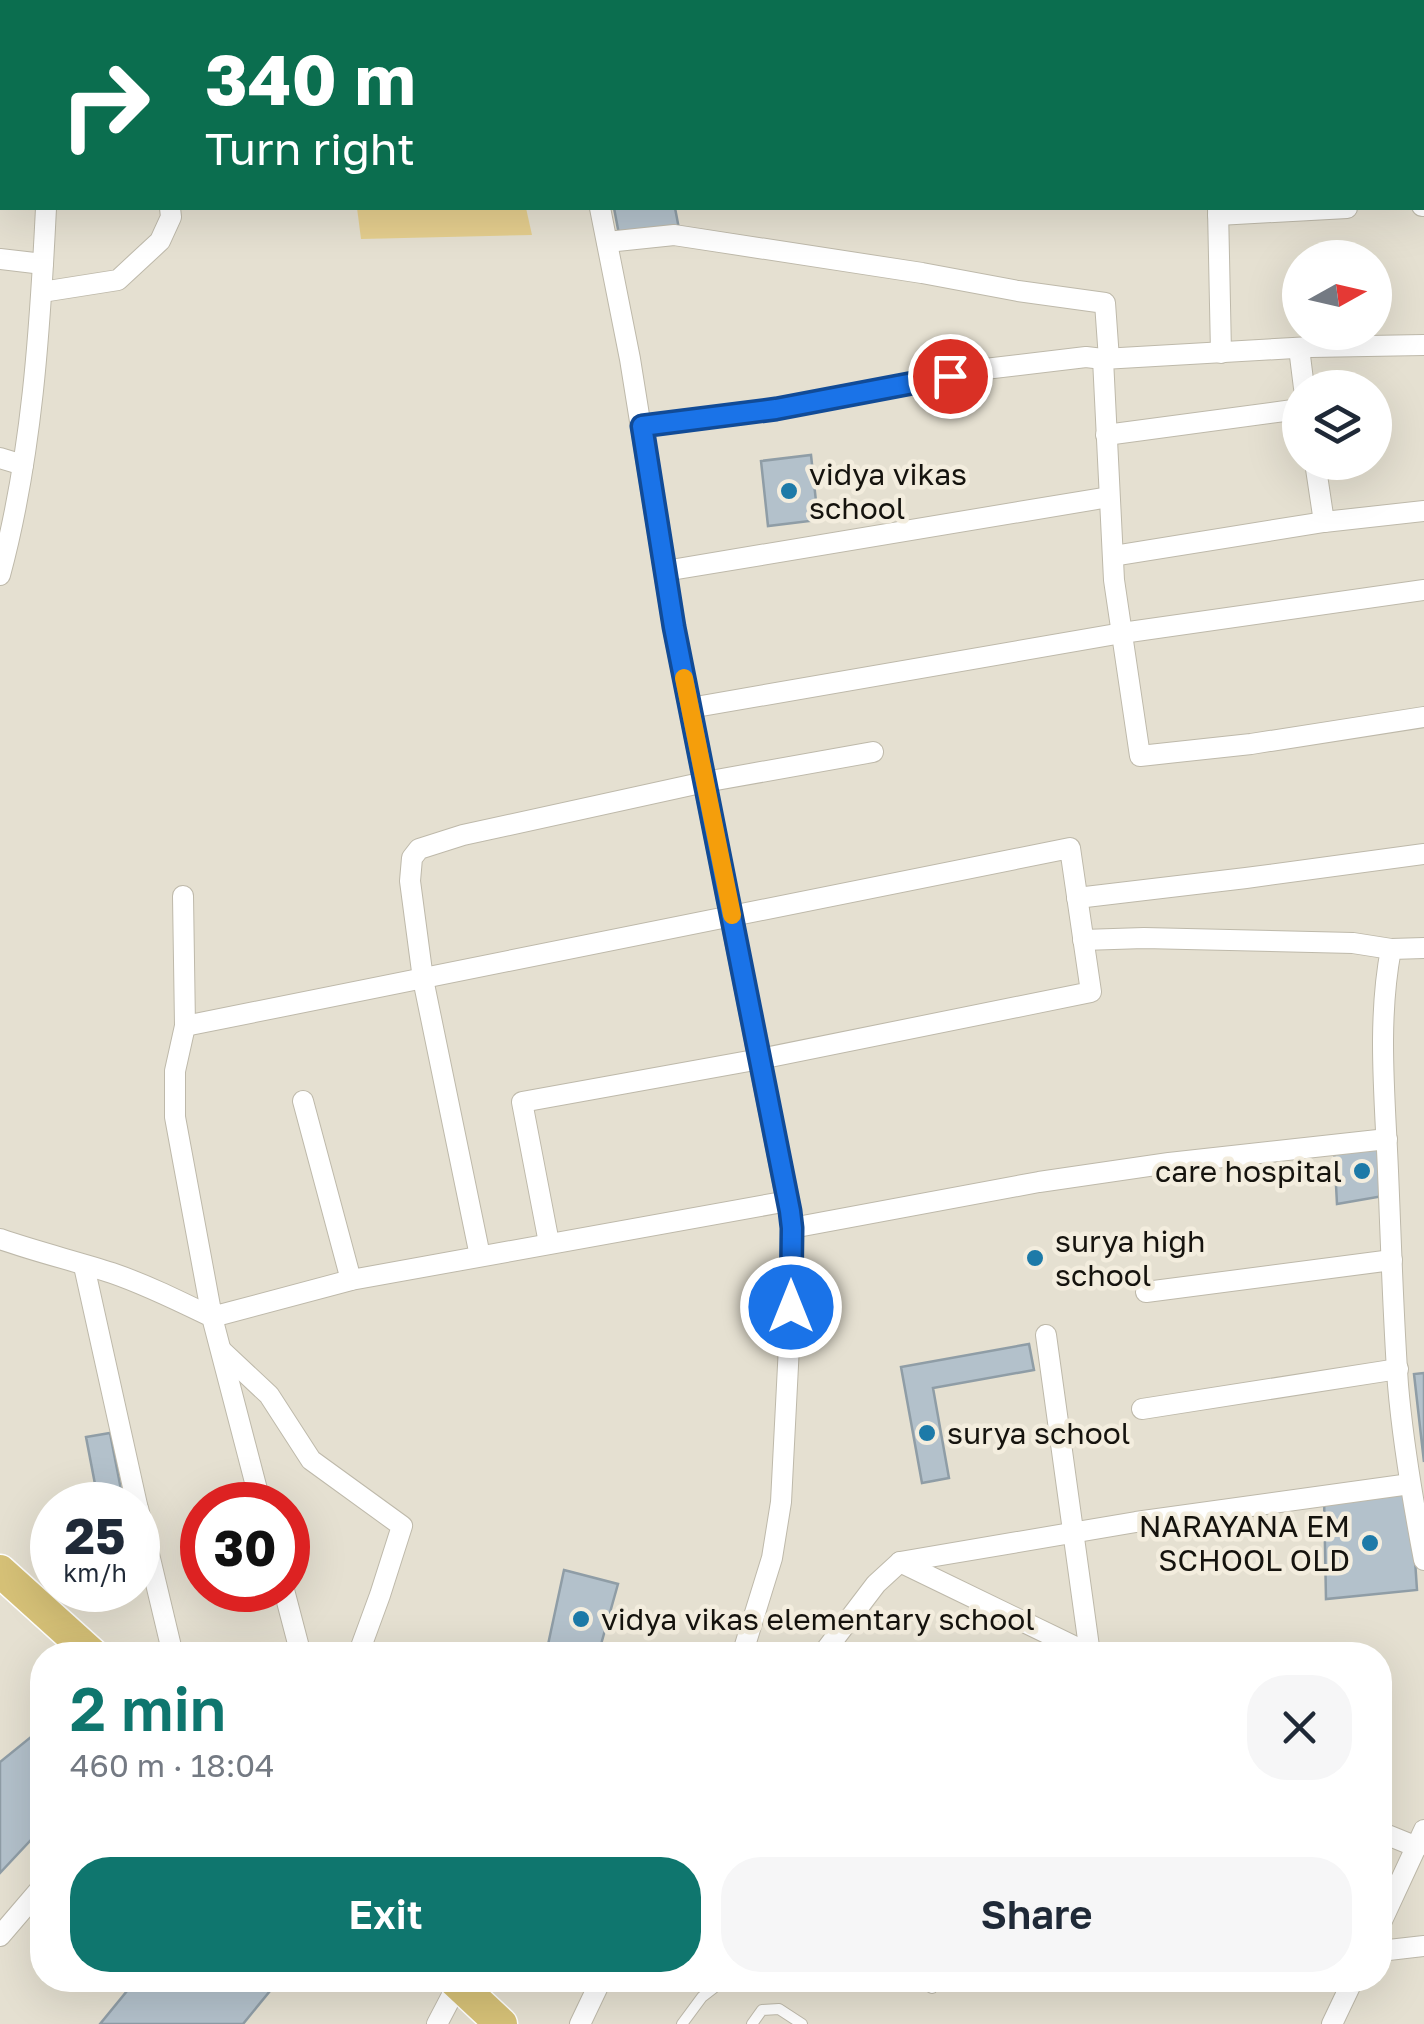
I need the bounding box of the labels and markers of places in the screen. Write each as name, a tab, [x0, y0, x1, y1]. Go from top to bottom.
pin	[908, 334, 993, 419]
place label: vidya vikas school	[809, 456, 967, 526]
marker: vidya vikas school	[778, 480, 800, 502]
place label: care hospital	[1155, 1153, 1342, 1189]
marker: care hospital	[1351, 1160, 1373, 1182]
place label: surya high school	[1055, 1223, 1205, 1293]
marker: surya high school	[1024, 1247, 1046, 1269]
place label: surya school	[947, 1415, 1130, 1451]
marker: surya school	[916, 1422, 938, 1444]
place label: NARAYANA EM SCHOOL OLD	[1139, 1508, 1350, 1578]
marker: NARAYANA EM SCHOOL OLD	[1359, 1532, 1381, 1554]
place label: vidya vikas elementary school	[601, 1601, 1035, 1637]
marker: vidya vikas elementary school	[570, 1608, 592, 1630]

